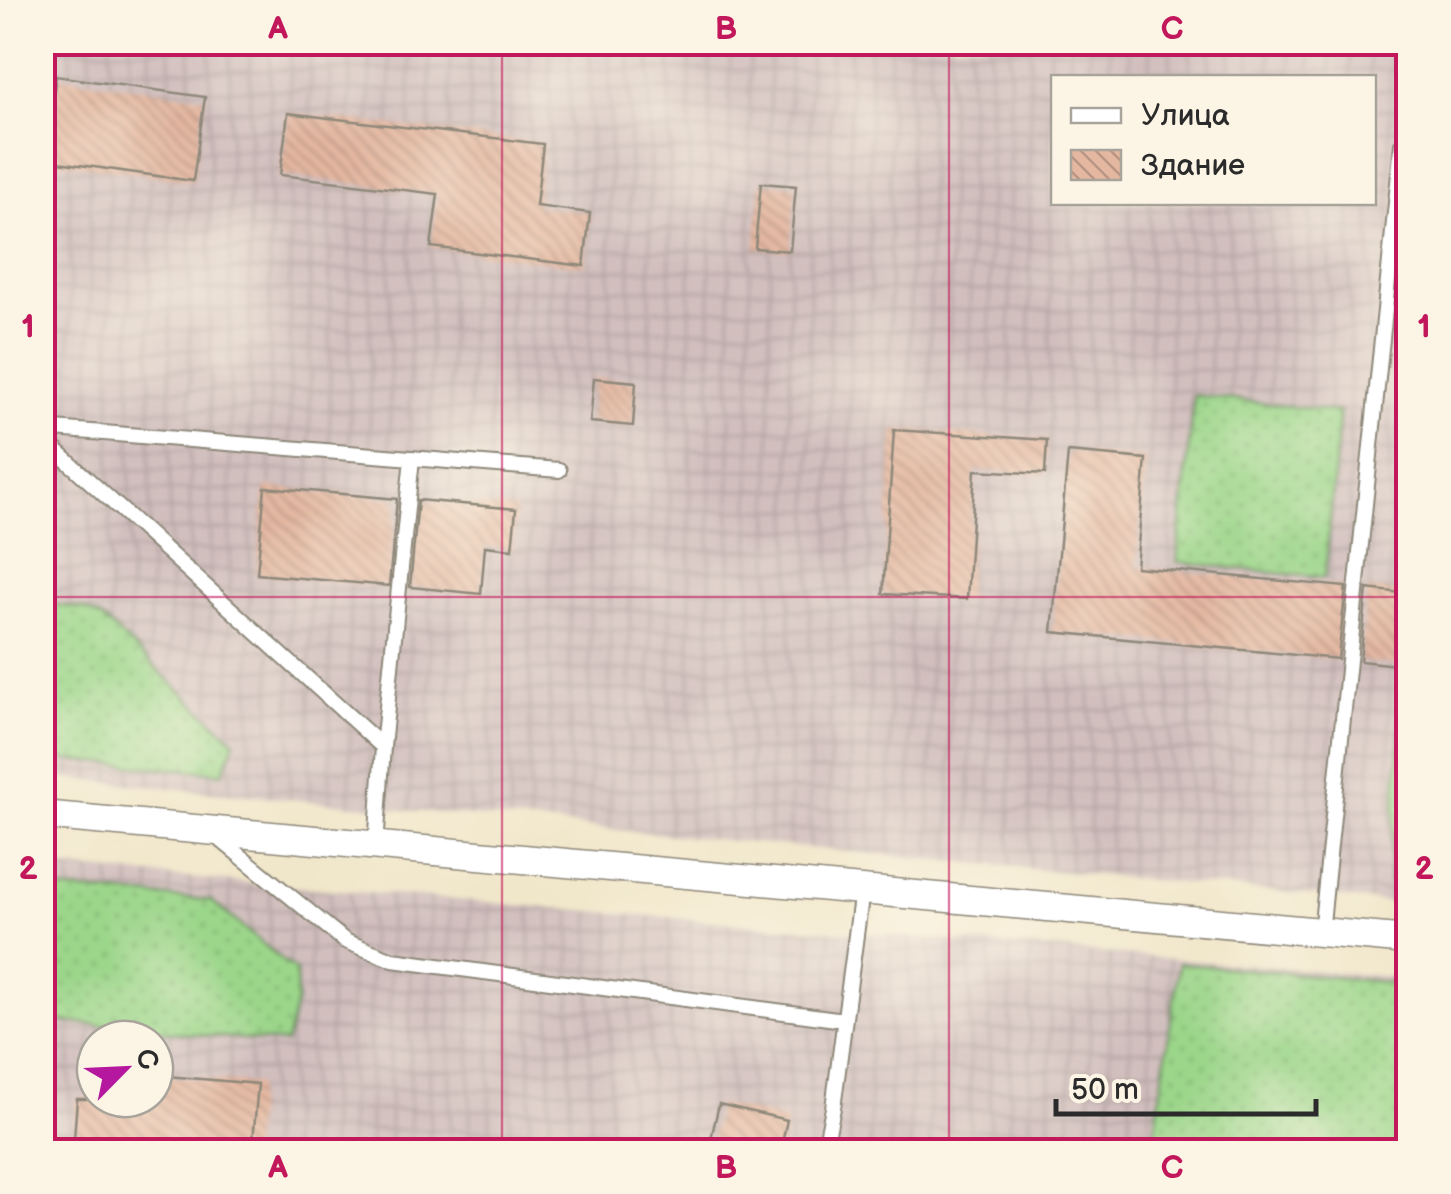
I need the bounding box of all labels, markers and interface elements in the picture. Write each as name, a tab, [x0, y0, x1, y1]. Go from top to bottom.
text: A	[267, 10, 288, 49]
text: B	[715, 10, 737, 49]
text: C	[1161, 10, 1183, 49]
legend	[1051, 75, 1376, 205]
text: Улица	[1141, 98, 1230, 134]
text: Здание	[1141, 148, 1245, 184]
text: 1	[21, 308, 35, 347]
text: 1	[1417, 308, 1431, 347]
text: 2	[18, 850, 38, 889]
text: 2	[1414, 850, 1434, 889]
north arrow	[75, 1019, 175, 1119]
text: С	[127, 1044, 166, 1076]
scale bar	[1056, 1054, 1316, 1116]
text: 50 m	[1071, 1072, 1139, 1108]
text: A	[267, 1149, 288, 1188]
text: B	[715, 1149, 737, 1188]
text: C	[1161, 1149, 1183, 1188]

